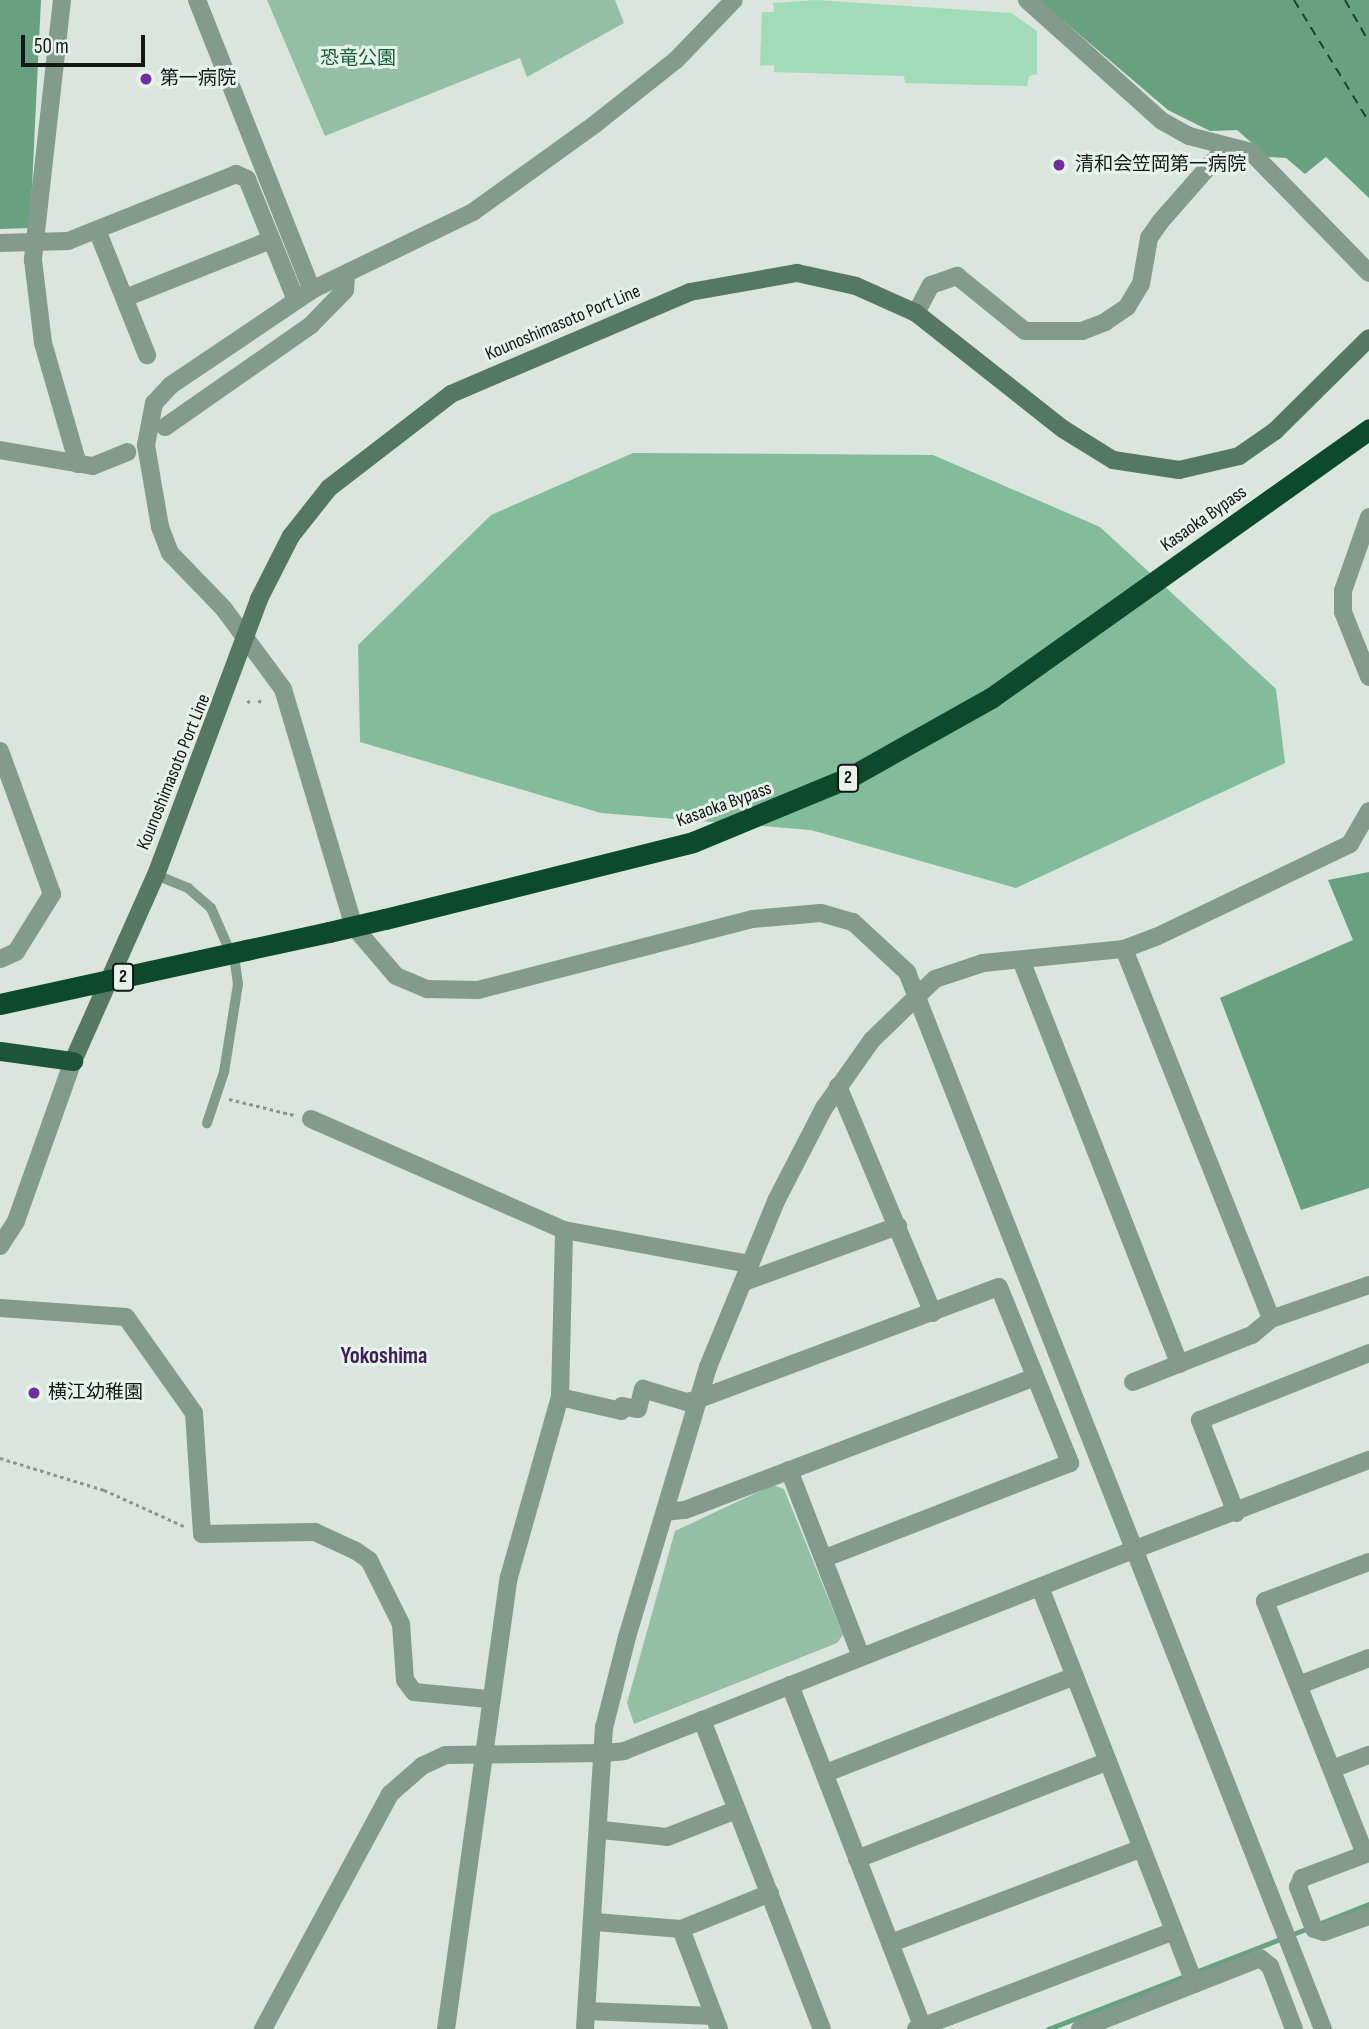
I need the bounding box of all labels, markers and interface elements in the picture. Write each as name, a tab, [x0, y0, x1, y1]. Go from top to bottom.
scale bar	[24, 21, 149, 65]
text: 50 m	[34, 34, 69, 59]
park label: 恐竜公園	[320, 48, 396, 70]
place label: 第一病院	[160, 68, 236, 90]
marker: 第一病院	[138, 71, 154, 87]
place label: 清和会笠岡第一病院	[1075, 154, 1246, 176]
marker: 清和会笠岡第一病院	[1049, 155, 1069, 175]
street label: Kounoshimasoto Port Line	[482, 280, 644, 366]
street label: Kasaoka Bypass	[1157, 481, 1251, 557]
street label: Kounoshimasoto Port Line	[132, 691, 216, 853]
road number: 2	[836, 764, 860, 792]
street label: Kasaoka Bypass	[673, 777, 775, 833]
road number: 2	[111, 962, 135, 992]
district label: Yokoshima	[341, 1342, 427, 1370]
place label: 横江幼稚園	[48, 1382, 143, 1404]
marker: 横江幼稚園	[26, 1385, 42, 1401]

